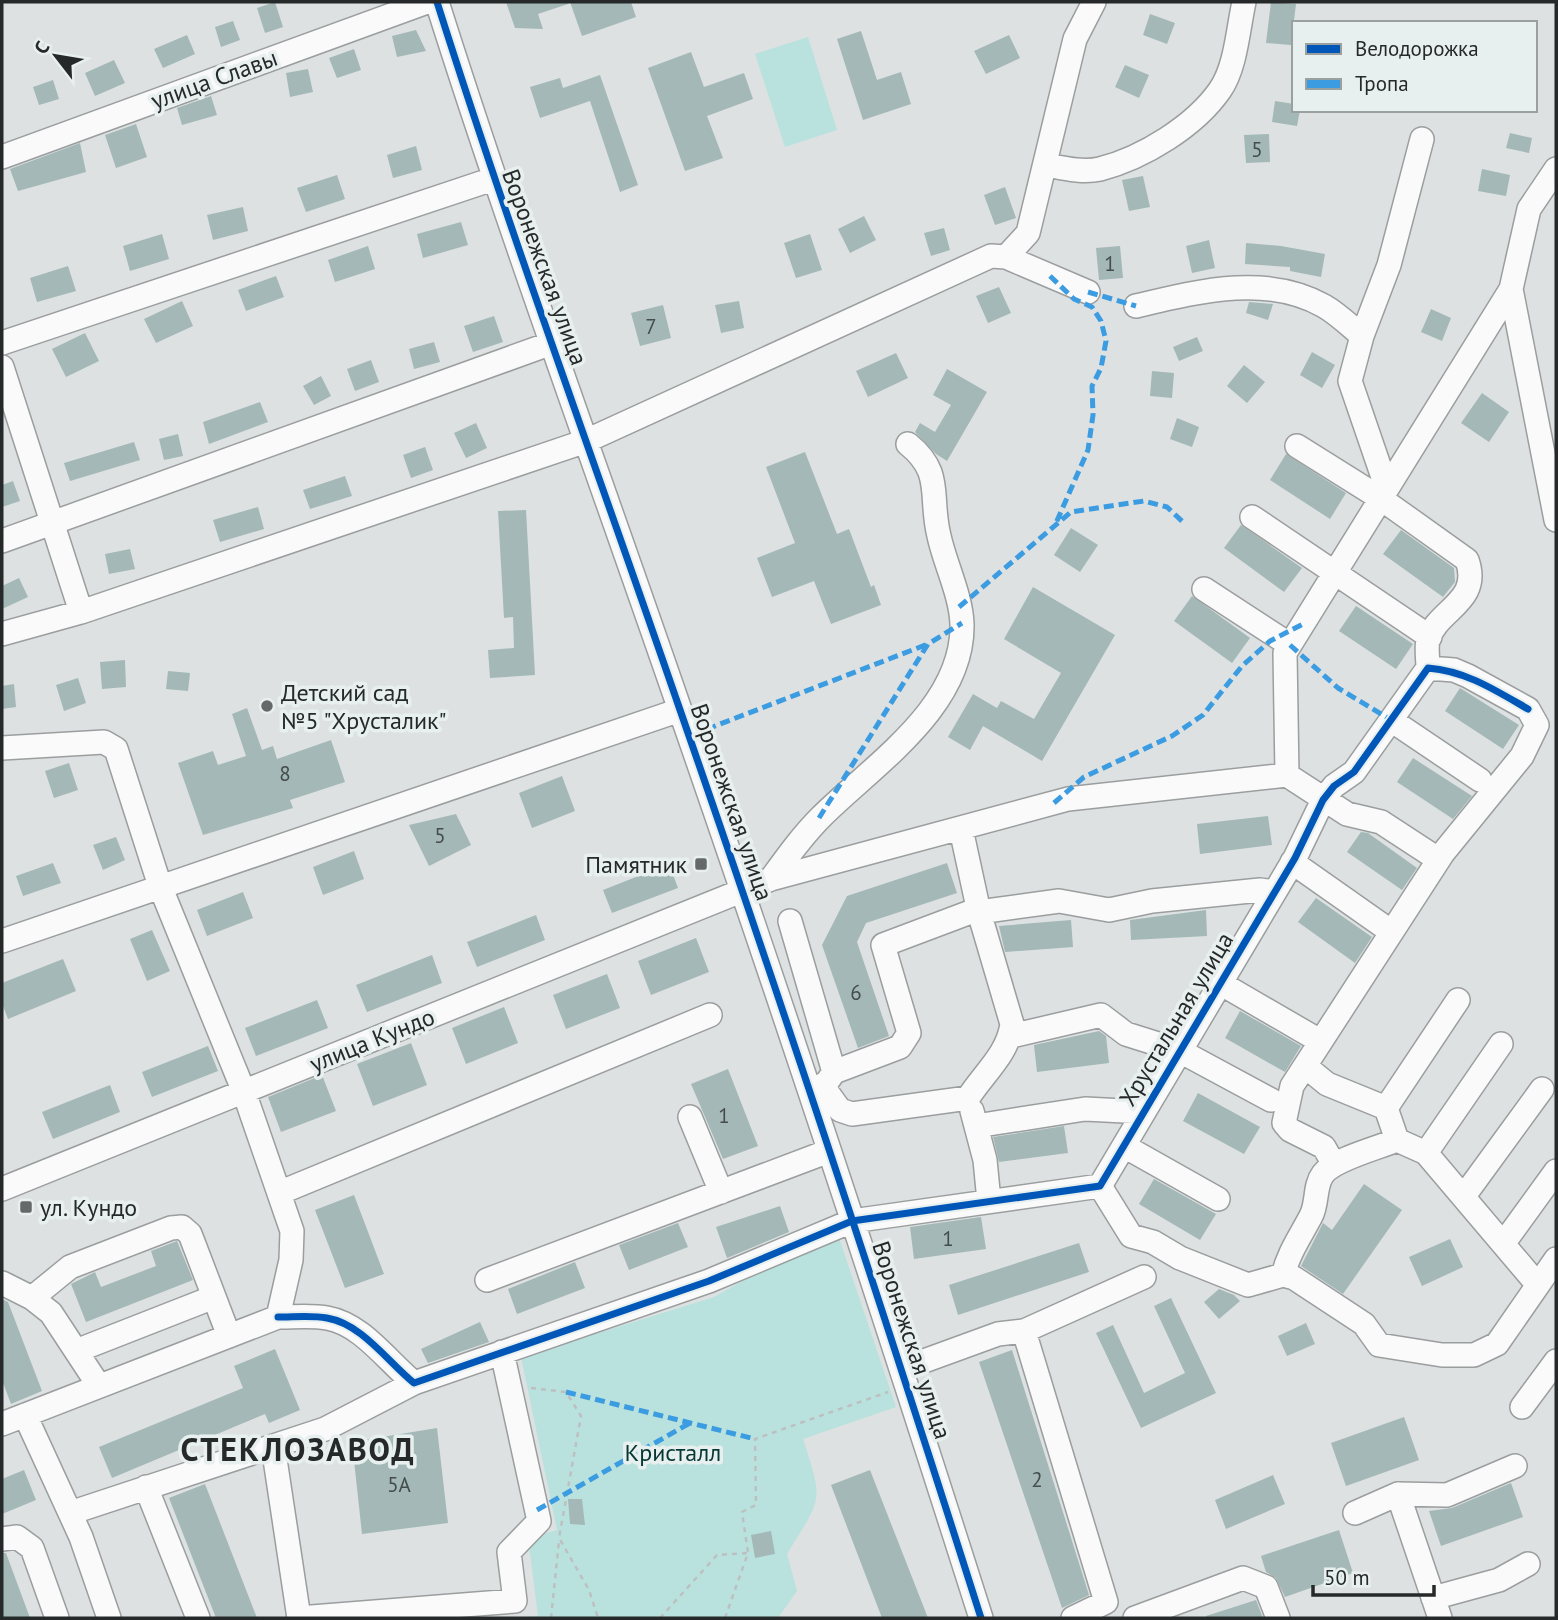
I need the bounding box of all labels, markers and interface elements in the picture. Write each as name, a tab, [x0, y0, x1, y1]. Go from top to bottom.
north arrow	[21, 21, 91, 91]
legend	[1292, 21, 1537, 112]
text: Велодорожка	[1355, 35, 1479, 62]
text: С	[28, 36, 55, 58]
street label: улица Славы	[147, 42, 281, 116]
text: Тропа	[1355, 70, 1409, 97]
house number: 5	[1251, 136, 1263, 163]
street label: Воронежская улица	[495, 165, 595, 369]
house number: 1	[1104, 250, 1116, 277]
house number: 7	[645, 313, 657, 340]
place label: Детский сад №5 "Хрусталик"	[281, 677, 447, 736]
marker: Детский сад №5 "Хрусталик"	[259, 698, 275, 714]
street label: Воронежская улица	[684, 699, 780, 905]
house number: 8	[279, 760, 291, 787]
house number: 5	[434, 822, 446, 849]
place label: Памятник	[585, 849, 688, 880]
marker: Памятник	[693, 856, 709, 872]
street label: Хрустальная улица	[1112, 926, 1240, 1112]
house number: 6	[850, 979, 862, 1006]
street label: улица Кундо	[305, 1001, 439, 1079]
house number: 1	[718, 1102, 730, 1129]
place label: ул. Кундо	[40, 1192, 137, 1223]
marker: ул. Кундо	[18, 1199, 34, 1215]
house number: 1	[942, 1225, 954, 1252]
street label: Воронежская улица	[865, 1237, 959, 1443]
district label: СТЕКЛОЗАВОД	[180, 1428, 416, 1470]
park label: Кристалл	[625, 1437, 721, 1468]
house number: 2	[1031, 1466, 1043, 1493]
house number: 5А	[387, 1471, 412, 1498]
scale bar	[1313, 1554, 1434, 1598]
text: 50 m	[1324, 1564, 1370, 1591]

